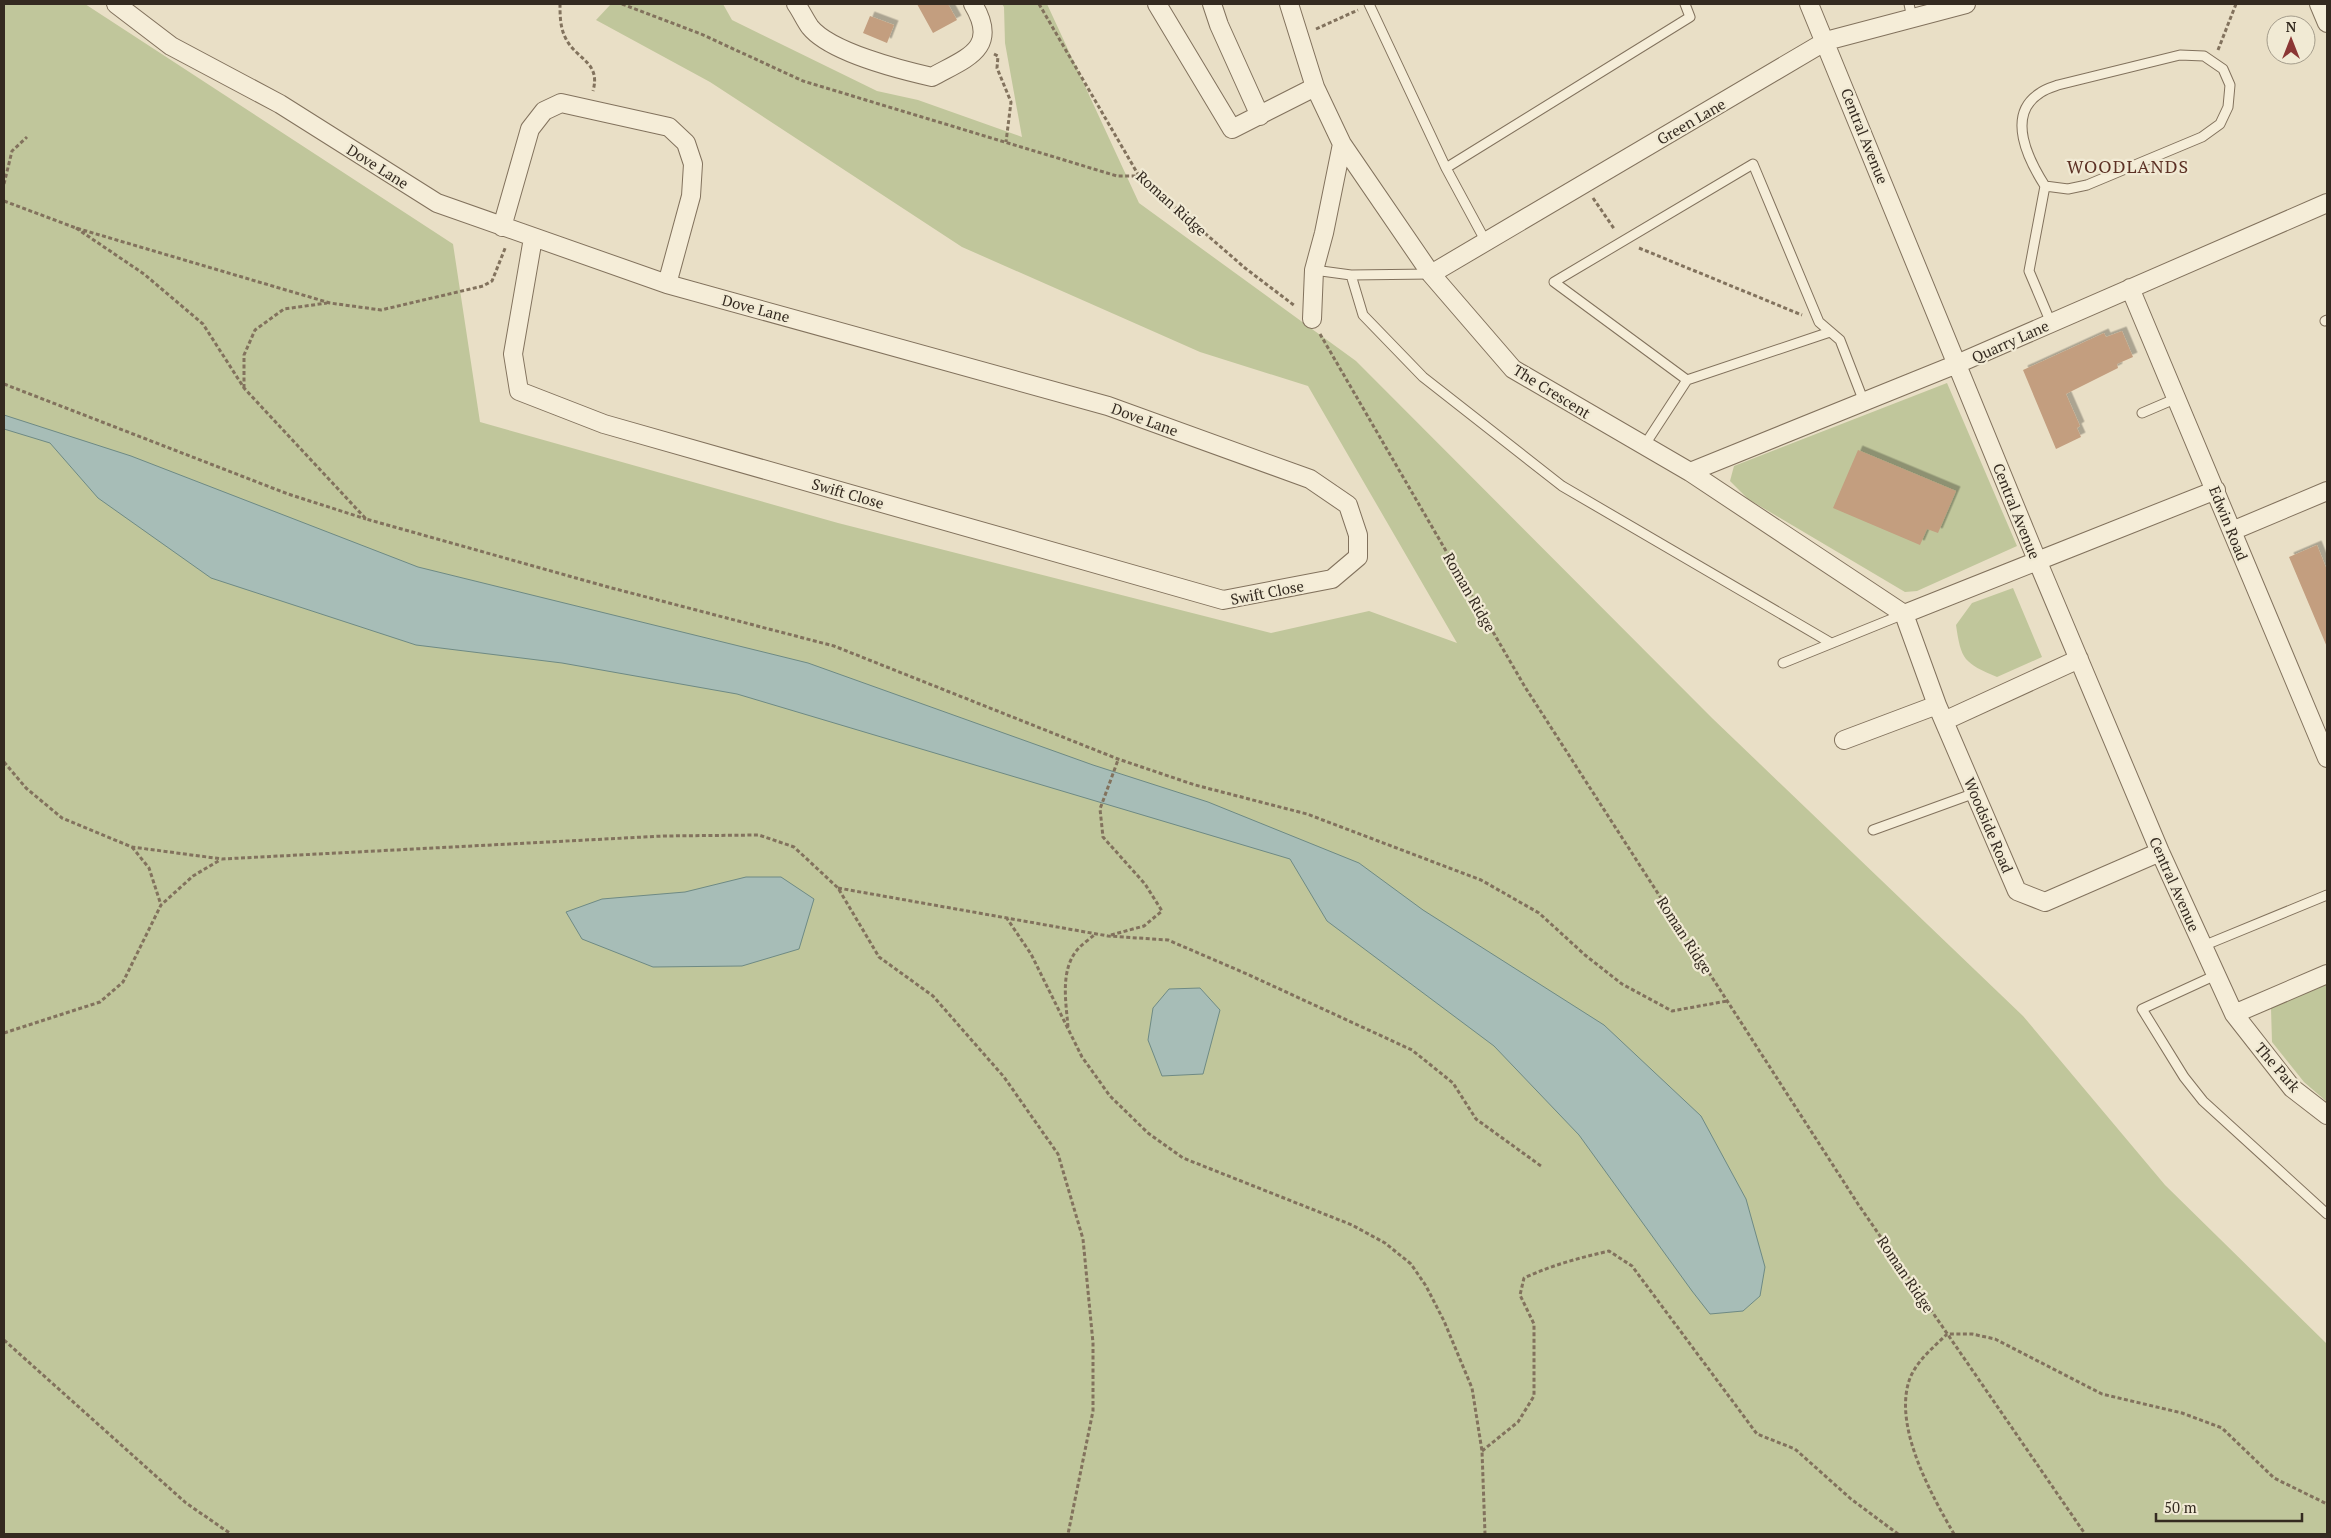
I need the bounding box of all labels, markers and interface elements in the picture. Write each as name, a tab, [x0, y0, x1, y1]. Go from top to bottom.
north arrow	[2266, 15, 2316, 65]
text: N	[2286, 17, 2297, 36]
street label: Central Avenue	[1837, 85, 1893, 187]
street label: Green Lane	[1653, 93, 1729, 149]
street label: Dove Lane	[343, 139, 413, 193]
district label: WOODLANDS	[2067, 154, 2189, 178]
street label: Roman Ridge	[1132, 166, 1212, 240]
street label: Dove Lane	[720, 289, 792, 327]
street label: Quarry Lane	[1968, 315, 2052, 367]
street label: The Crescent	[1510, 359, 1595, 423]
street label: Dove Lane	[1109, 398, 1181, 440]
street label: Central Avenue	[1989, 460, 2045, 562]
street label: Swift Close	[810, 473, 886, 513]
street label: Edwin Road	[2205, 483, 2253, 563]
street label: Roman Ridge	[1439, 549, 1501, 635]
street label: Swift Close	[1229, 575, 1305, 609]
street label: Woodside Road	[1960, 774, 2018, 876]
street label: Central Avenue	[2145, 833, 2205, 935]
street label: Roman Ridge	[1653, 892, 1717, 978]
street label: The Park	[2251, 1038, 2305, 1096]
street label: Roman Ridge	[1873, 1232, 1939, 1316]
scale bar	[2156, 1490, 2302, 1522]
text: 50 m	[2164, 1497, 2197, 1517]

